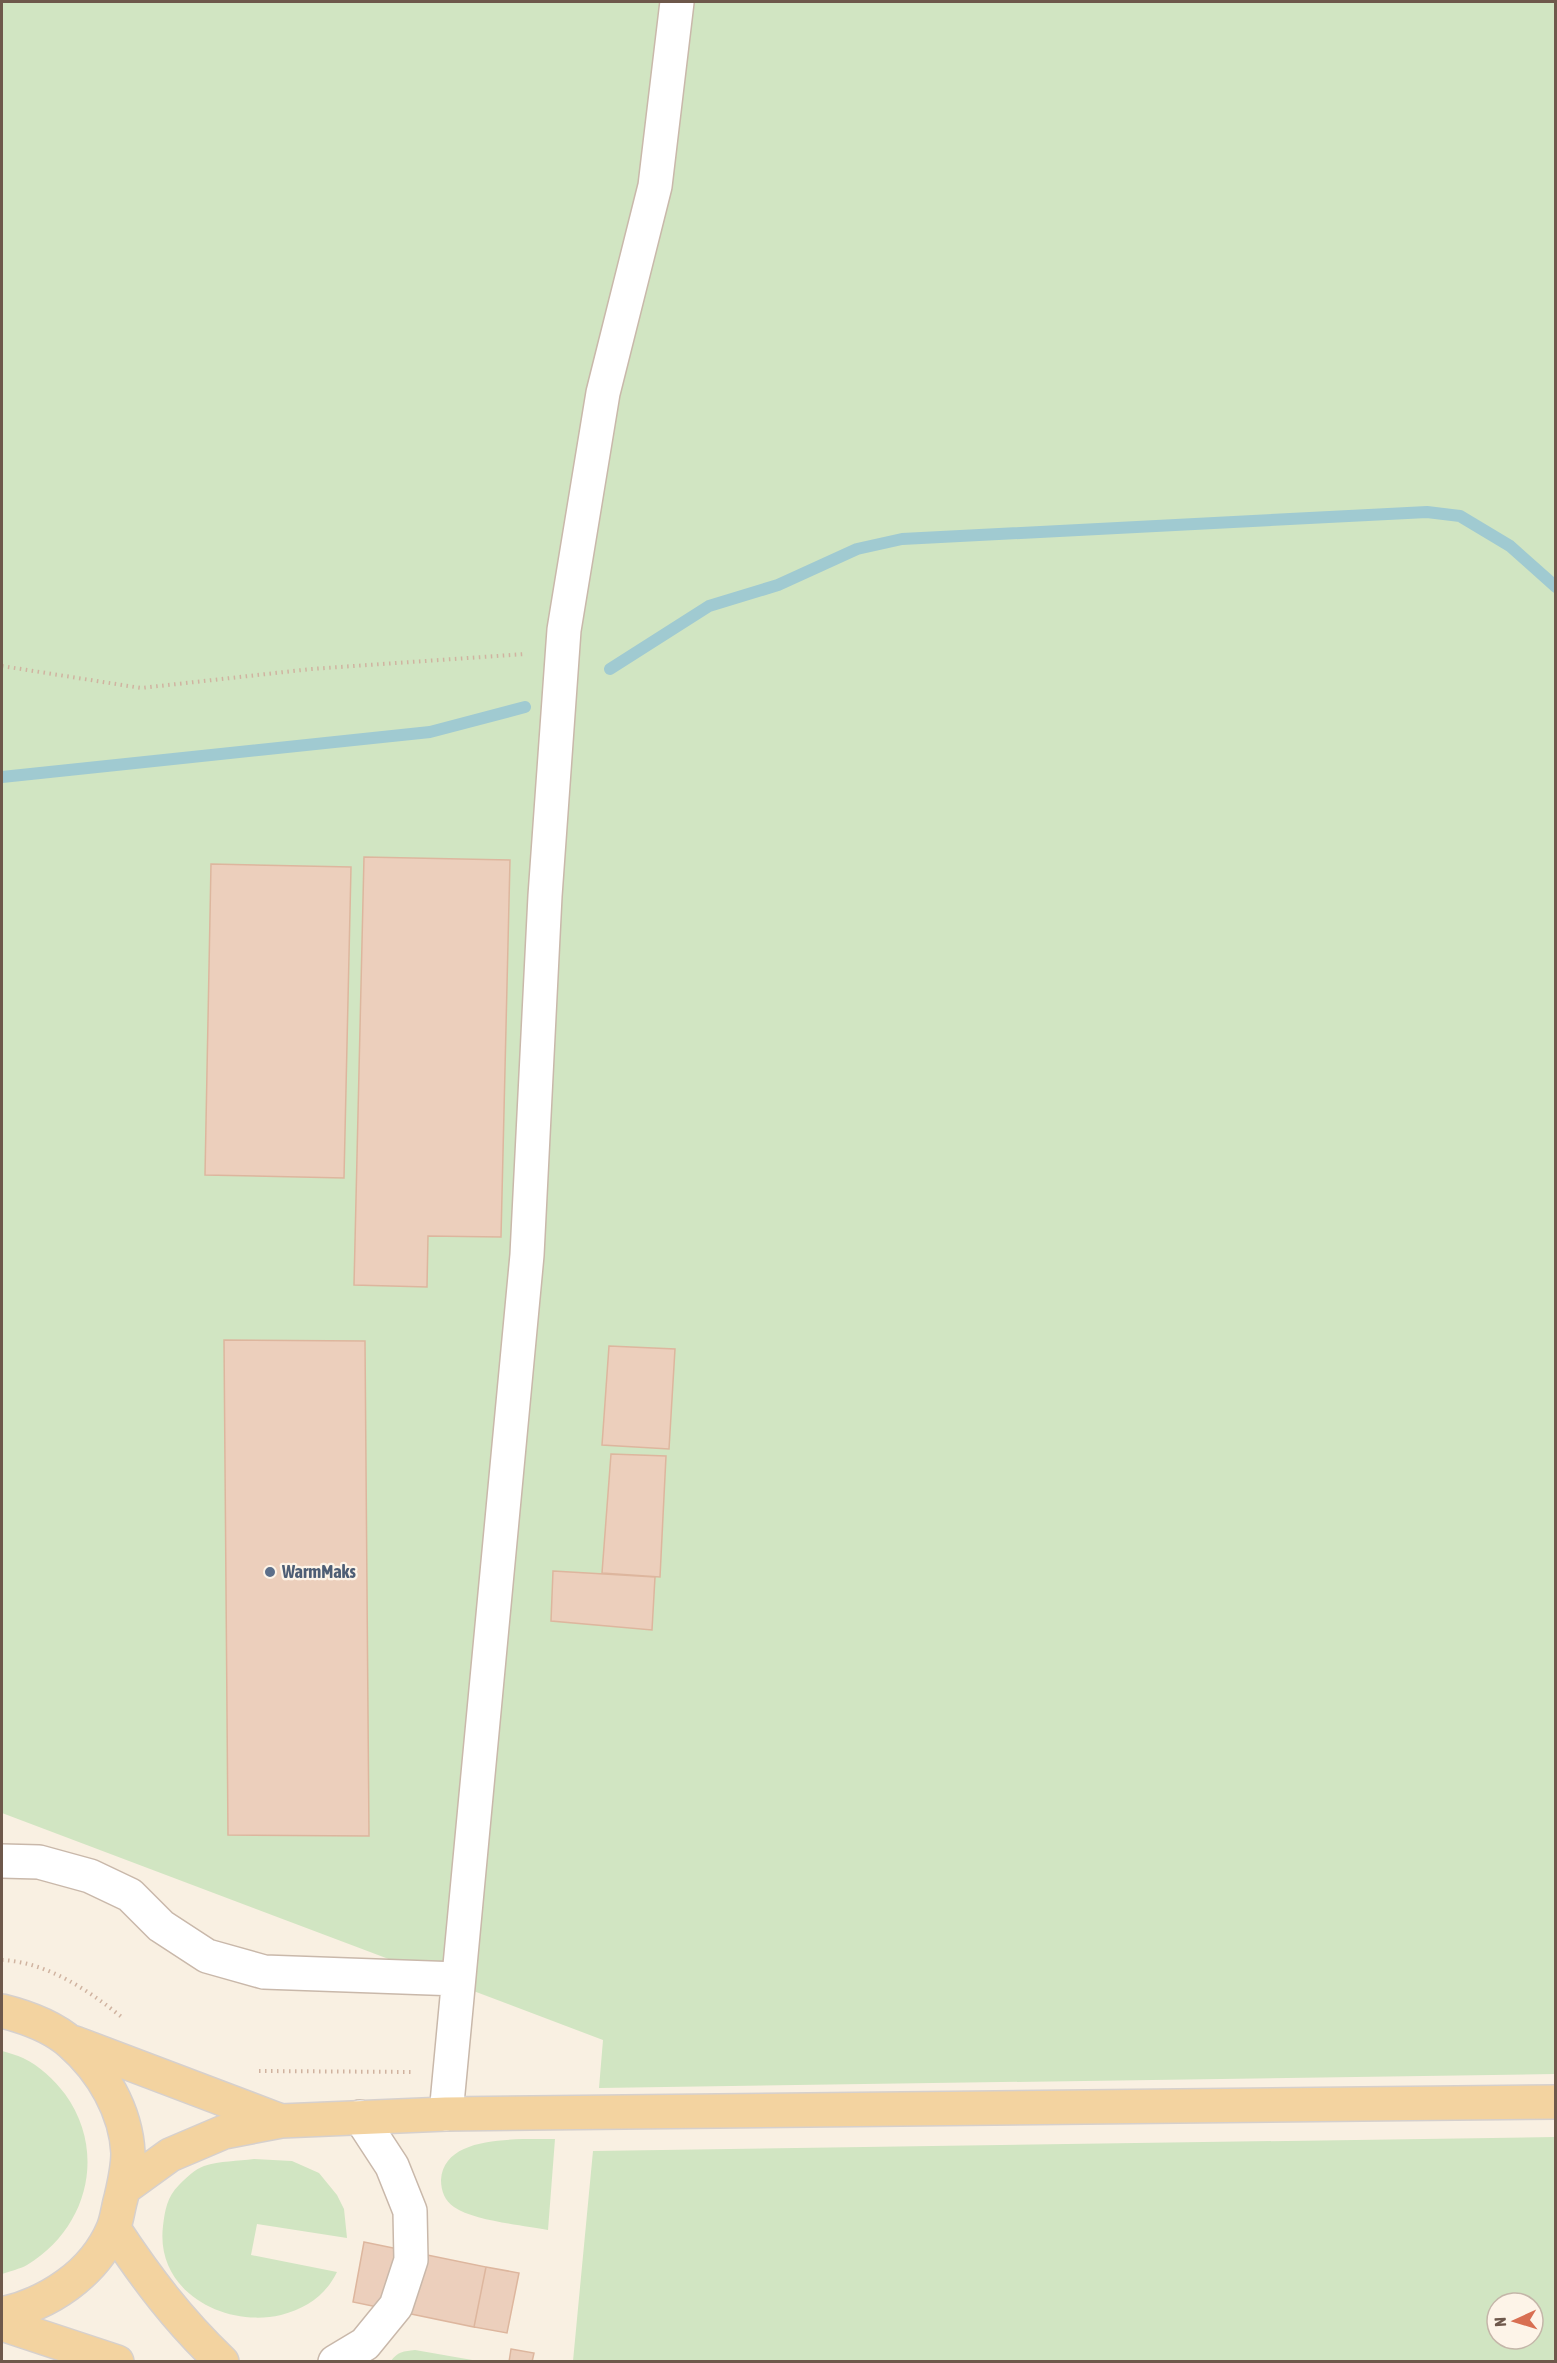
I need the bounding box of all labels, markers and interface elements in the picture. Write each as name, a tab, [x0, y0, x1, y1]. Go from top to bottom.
place label: WarmMaks	[281, 1561, 356, 1582]
marker: WarmMaks	[263, 1565, 277, 1579]
north arrow	[1485, 2291, 1545, 2351]
text: N	[1491, 2317, 1509, 2327]

